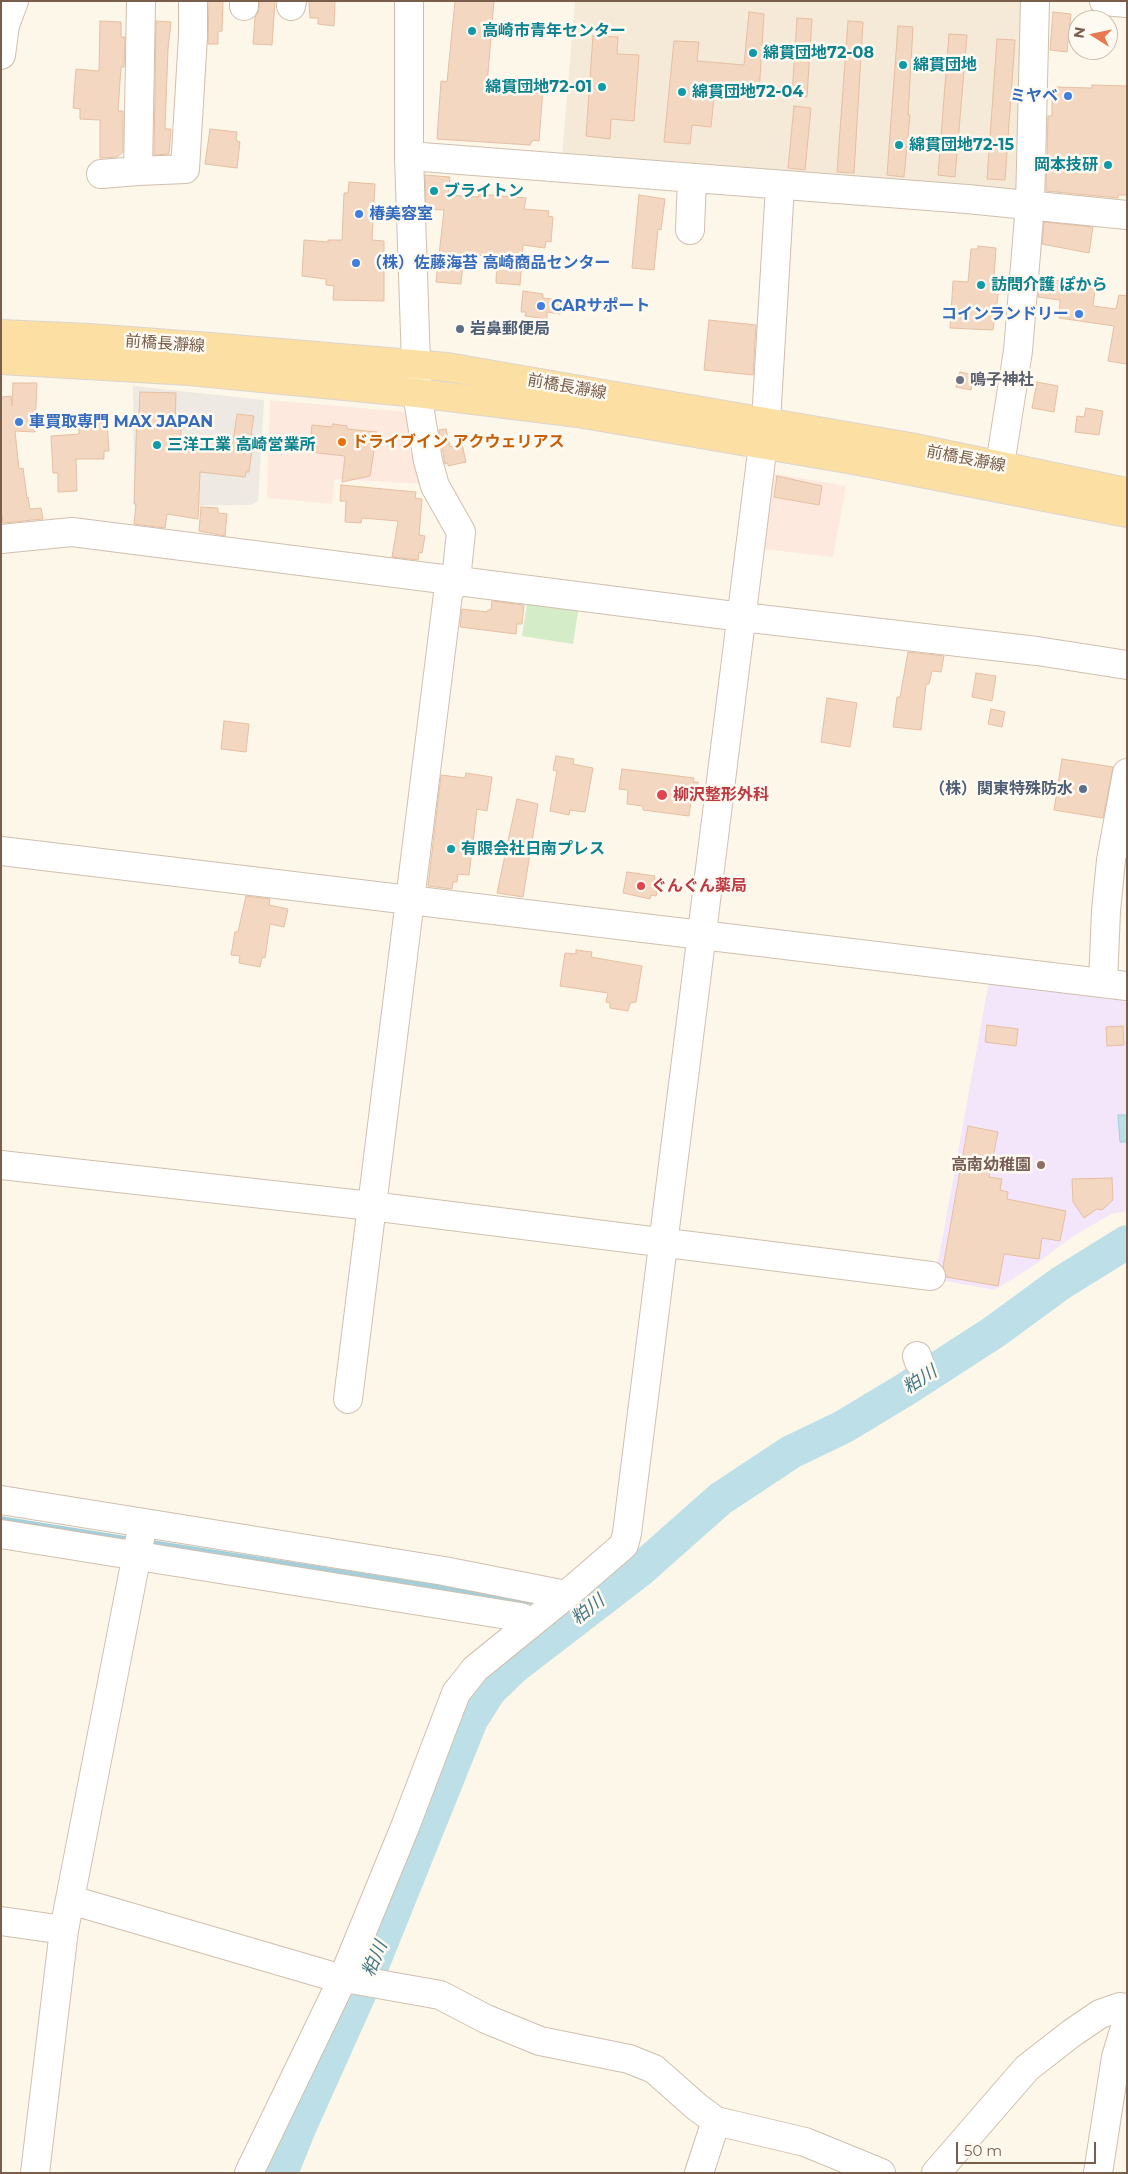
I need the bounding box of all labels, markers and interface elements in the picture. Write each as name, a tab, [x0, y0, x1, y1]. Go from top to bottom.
north arrow	[1068, 10, 1118, 60]
place label: 高崎市青年センター	[482, 21, 626, 41]
marker: 高崎市青年センター	[466, 25, 478, 37]
text: N	[1069, 25, 1089, 40]
place label: 綿貫団地72-08	[763, 43, 874, 63]
marker: 綿貫団地72-08	[747, 47, 759, 59]
place label: 綿貫団地	[913, 55, 977, 75]
marker: 綿貫団地	[897, 59, 909, 71]
place label: 綿貫団地72-01	[485, 77, 592, 97]
marker: 綿貫団地72-01	[596, 81, 608, 93]
place label: 綿貫団地72-04	[692, 82, 803, 102]
marker: 綿貫団地72-04	[676, 86, 688, 98]
place label: ミヤベ	[1010, 86, 1058, 106]
marker: ミヤベ	[1062, 90, 1074, 102]
place label: 綿貫団地72-15	[909, 135, 1014, 155]
marker: 綿貫団地72-15	[893, 139, 905, 151]
place label: 岡本技研	[1034, 155, 1098, 175]
marker: 岡本技研	[1102, 159, 1114, 171]
place label: ブライトン	[444, 181, 524, 201]
marker: ブライトン	[428, 185, 440, 197]
place label: 椿美容室	[369, 204, 433, 224]
marker: 椿美容室	[353, 208, 365, 220]
place label: （株）佐藤海苔 高崎商品センター	[366, 253, 611, 273]
marker: （株）佐藤海苔 高崎商品センター	[350, 257, 362, 269]
place label: 訪問介護 ぽから	[991, 275, 1108, 295]
marker: 訪問介護 ぽから	[975, 279, 987, 291]
place label: CARサポート	[551, 296, 650, 316]
marker: CARサポート	[535, 300, 547, 312]
place label: コインランドリー	[941, 304, 1069, 324]
marker: コインランドリー	[1073, 308, 1085, 320]
place label: 岩鼻郵便局	[470, 319, 550, 339]
marker: 岩鼻郵便局	[454, 323, 466, 335]
street label: 前橋長瀞線	[124, 332, 206, 356]
place label: 鳴子神社	[970, 370, 1034, 390]
street label: 前橋長瀞線	[526, 371, 608, 403]
marker: 鳴子神社	[954, 374, 966, 386]
place label: 車買取専門 MAX JAPAN	[29, 412, 213, 432]
marker: 車買取専門 MAX JAPAN	[13, 416, 25, 428]
place label: ドライブイン アクウェリアス	[352, 432, 565, 452]
place label: 三洋工業 高崎営業所	[167, 435, 316, 455]
marker: ドライブイン アクウェリアス	[336, 436, 348, 448]
marker: 三洋工業 高崎営業所	[151, 439, 163, 451]
street label: 前橋長瀞線	[925, 442, 1007, 476]
place label: （株）関東特殊防水	[929, 779, 1073, 799]
marker: （株）関東特殊防水	[1077, 783, 1089, 795]
place label: 柳沢整形外科	[673, 785, 769, 805]
marker: 柳沢整形外科	[655, 788, 669, 802]
place label: 有限会社日南プレス	[461, 839, 605, 859]
marker: 有限会社日南プレス	[445, 843, 457, 855]
place label: ぐんぐん薬局	[651, 876, 747, 896]
marker: ぐんぐん薬局	[635, 880, 647, 892]
place label: 高南幼稚園	[951, 1155, 1031, 1175]
marker: 高南幼稚園	[1035, 1159, 1047, 1171]
water label: 粕川	[899, 1361, 941, 1399]
water label: 粕川	[567, 1590, 609, 1630]
water label: 粕川	[358, 1938, 392, 1980]
scale bar	[958, 2132, 1098, 2164]
text: 50 m	[964, 2141, 1002, 2160]

